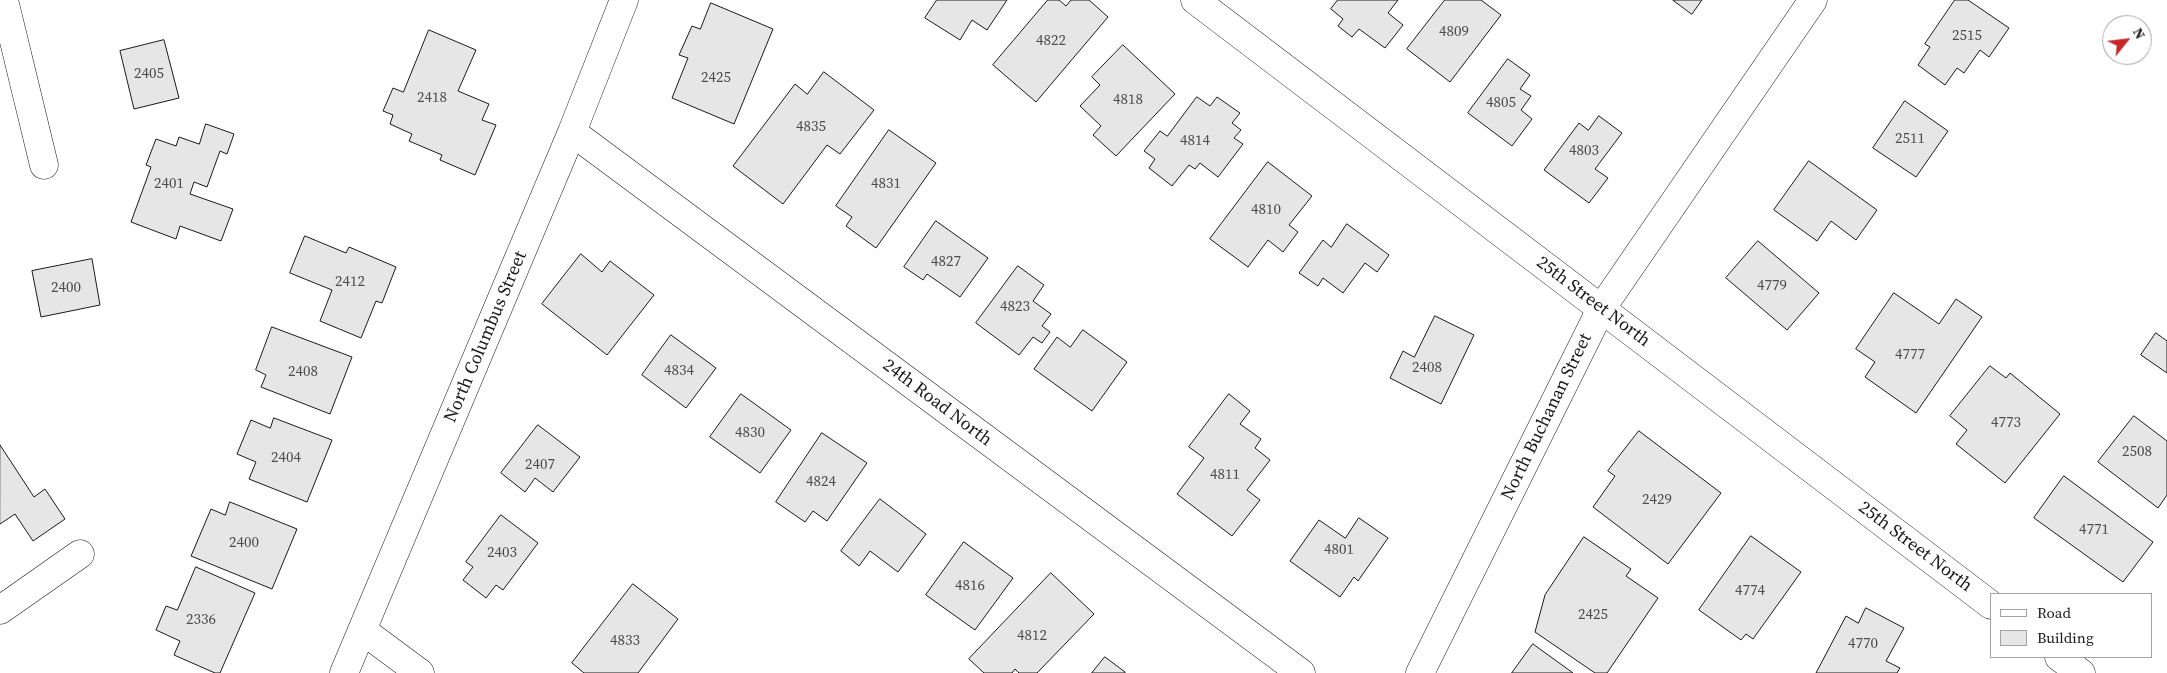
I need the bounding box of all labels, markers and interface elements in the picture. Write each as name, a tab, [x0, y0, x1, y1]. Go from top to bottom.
north arrow	[2102, 15, 2152, 65]
house number: 4809	[1439, 23, 1469, 41]
text: N	[2128, 24, 2150, 43]
house number: 2515	[1952, 27, 1982, 45]
house number: 4822	[1036, 32, 1066, 50]
house number: 2405	[134, 65, 164, 83]
house number: 2425	[701, 69, 731, 87]
house number: 2418	[417, 89, 447, 107]
house number: 4818	[1113, 91, 1143, 109]
house number: 4805	[1486, 94, 1516, 112]
house number: 4835	[796, 118, 826, 136]
house number: 2511	[1895, 130, 1925, 148]
house number: 4814	[1180, 132, 1210, 150]
house number: 4803	[1569, 142, 1599, 160]
house number: 2401	[154, 175, 184, 193]
house number: 4831	[871, 175, 901, 193]
house number: 4810	[1251, 201, 1281, 219]
street label: North Columbus Street	[440, 248, 532, 426]
street label: 25th Street North	[1532, 252, 1654, 352]
house number: 4827	[931, 253, 961, 271]
house number: 2412	[335, 273, 365, 291]
house number: 4779	[1757, 277, 1787, 295]
house number: 2400	[51, 279, 81, 297]
house number: 4823	[1000, 298, 1030, 316]
street label: North Buchanan Street	[1497, 330, 1597, 504]
house number: 4777	[1895, 346, 1925, 364]
street label: 24th Road North	[878, 355, 996, 451]
house number: 2408	[1412, 359, 1442, 377]
house number: 4834	[664, 362, 694, 380]
house number: 2408	[288, 363, 318, 381]
house number: 4773	[1991, 414, 2021, 432]
house number: 4830	[735, 424, 765, 442]
house number: 2508	[2122, 443, 2152, 461]
house number: 2404	[271, 449, 301, 467]
house number: 2407	[525, 456, 555, 474]
house number: 4811	[1210, 466, 1240, 484]
house number: 4824	[806, 473, 836, 491]
house number: 2429	[1642, 491, 1672, 509]
street label: 25th Street North	[1854, 497, 1976, 597]
house number: 4771	[2079, 521, 2109, 539]
house number: 2400	[229, 534, 259, 552]
house number: 4801	[1324, 541, 1354, 559]
house number: 2403	[487, 544, 517, 562]
house number: 4816	[955, 577, 985, 595]
house number: 4774	[1735, 582, 1765, 600]
legend	[1990, 593, 2152, 658]
text: Road	[2037, 602, 2071, 623]
house number: 2425	[1578, 606, 1608, 624]
house number: 2336	[186, 611, 216, 629]
house number: 4812	[1017, 627, 1047, 645]
text: Building	[2037, 627, 2094, 648]
house number: 4833	[610, 632, 640, 650]
house number: 4770	[1848, 635, 1878, 653]

